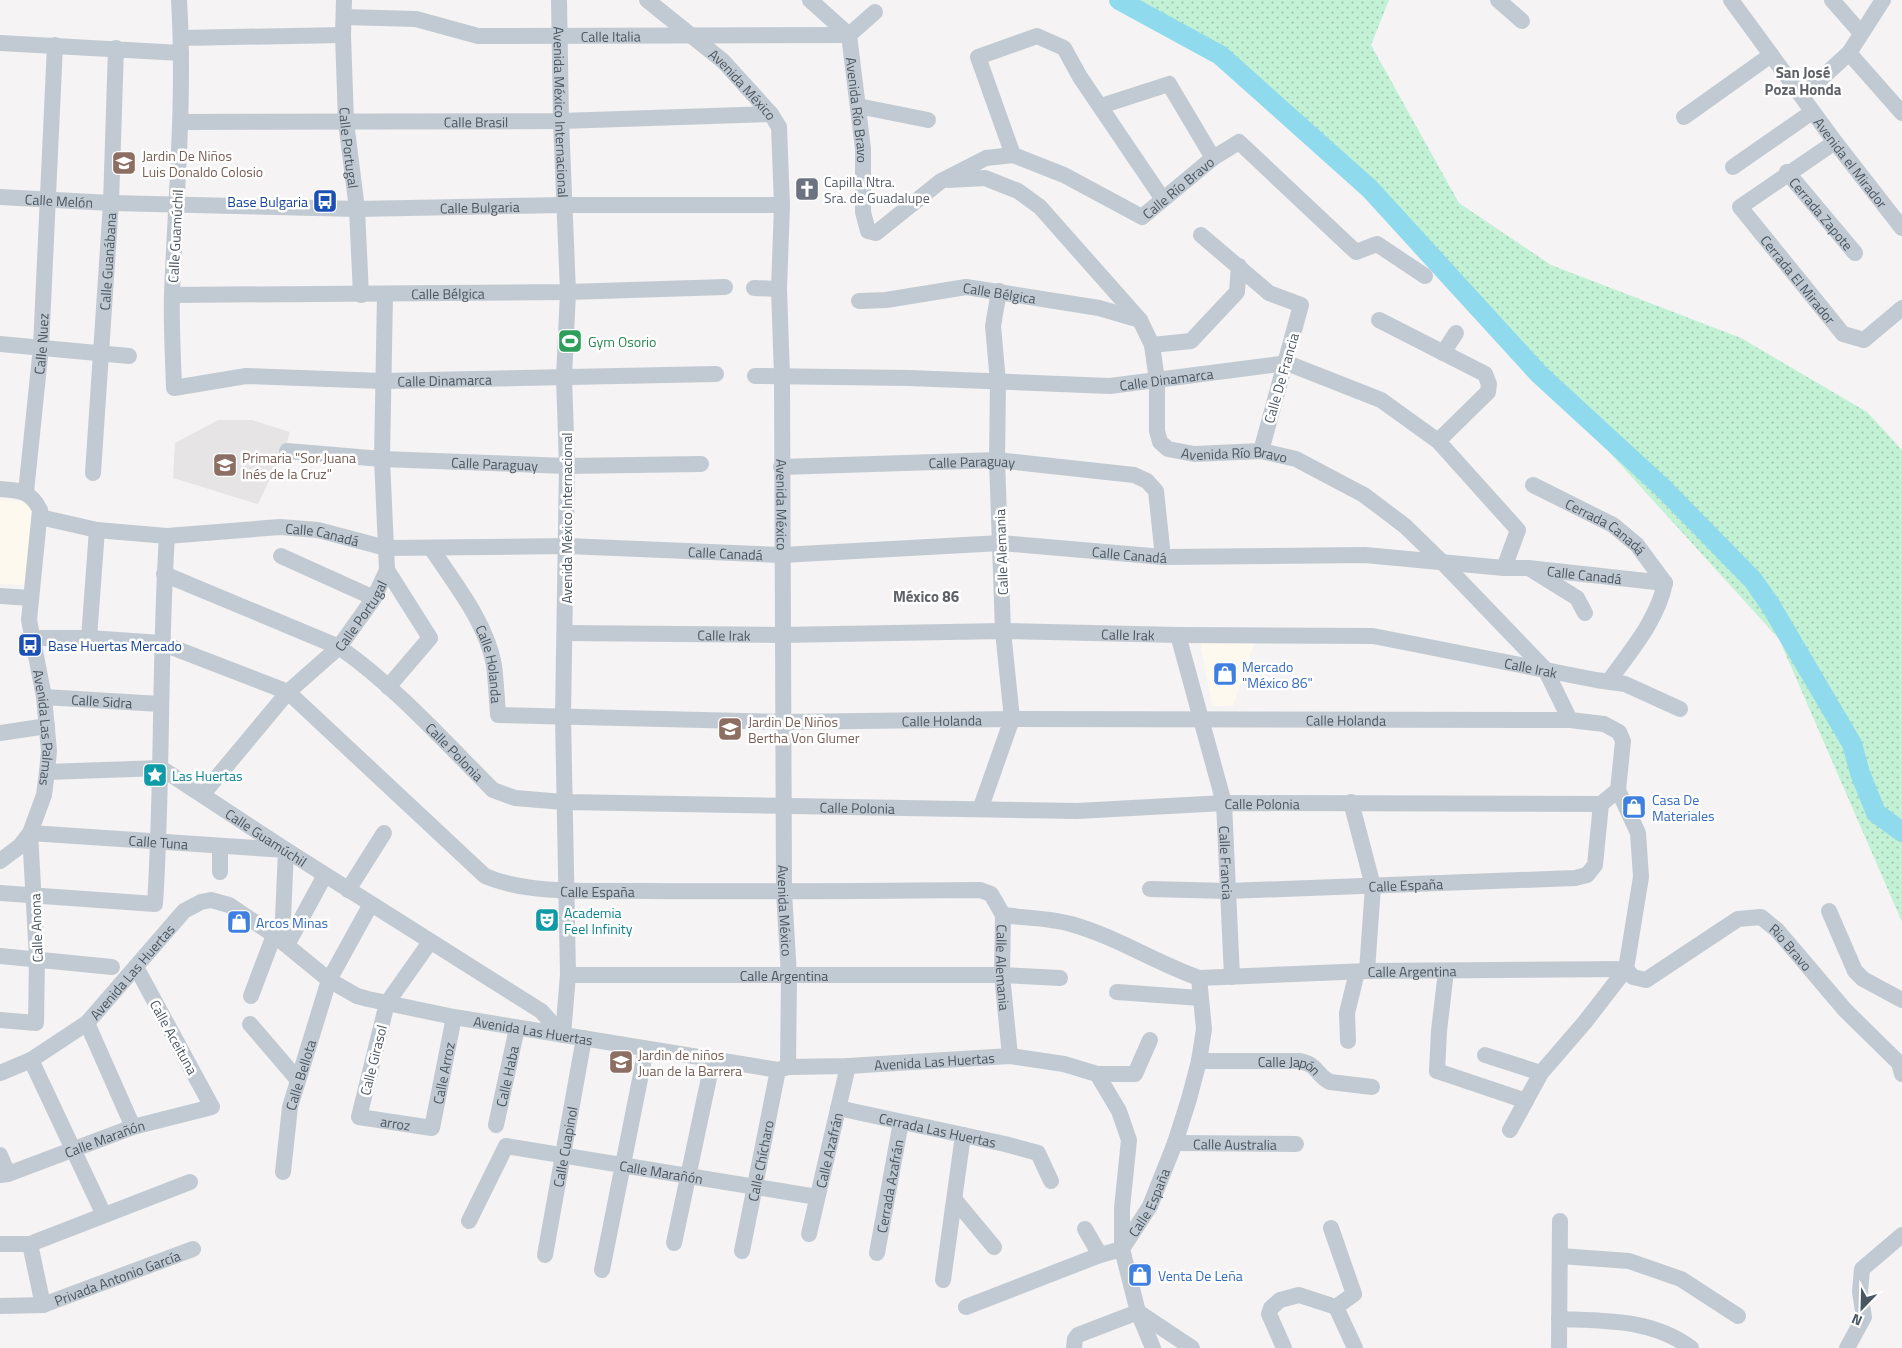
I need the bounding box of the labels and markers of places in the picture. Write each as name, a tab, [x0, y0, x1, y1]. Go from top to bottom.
place label: Jardin De Niños Luis Donaldo Colosio	[142, 145, 263, 182]
school or university icon: Jardin De Niños Luis Donaldo Colosio	[111, 150, 137, 176]
place label: Capilla Ntra. Sra. de Guadalupe	[824, 171, 930, 208]
church icon: Capilla Ntra. Sra. de Guadalupe	[794, 176, 820, 202]
bus stop icon: Base Bulgaria	[312, 188, 338, 214]
place label: Base Bulgaria	[227, 191, 308, 212]
sports icon: Gym Osorio	[557, 328, 583, 354]
place label: Gym Osorio	[588, 331, 657, 352]
place label: Primaria "Sor Juana Inés de la Cruz"	[242, 447, 356, 484]
school or university icon: Primaria "Sor Juana Inés de la Cruz"	[212, 452, 238, 478]
bus stop icon: Base Huertas Mercado	[17, 632, 43, 658]
place label: Base Huertas Mercado	[48, 635, 182, 656]
place label: Mercado "México 86"	[1242, 656, 1313, 693]
shop icon: Mercado "México 86"	[1212, 661, 1238, 687]
place label: Jardin De Niños Bertha Von Glumer	[748, 711, 860, 748]
school or university icon: Jardin De Niños Bertha Von Glumer	[717, 716, 743, 742]
place icon: Las Huertas	[142, 762, 168, 788]
place label: Las Huertas	[172, 765, 243, 786]
place label: Casa De Materiales	[1652, 789, 1715, 826]
shop icon: Casa De Materiales	[1621, 794, 1647, 820]
place label: Academia Feel Infinity	[564, 902, 633, 939]
theatre icon: Academia Feel Infinity	[534, 907, 560, 933]
shop icon: Arcos Minas	[226, 909, 252, 935]
place label: Arcos Minas	[256, 912, 328, 933]
place label: Jardin de niños Juan de la Barrera	[638, 1044, 742, 1081]
school or university icon: Jardin de niños Juan de la Barrera	[608, 1049, 634, 1075]
shop icon: Venta De Leña	[1127, 1262, 1153, 1288]
place label: Venta De Leña	[1158, 1265, 1243, 1286]

